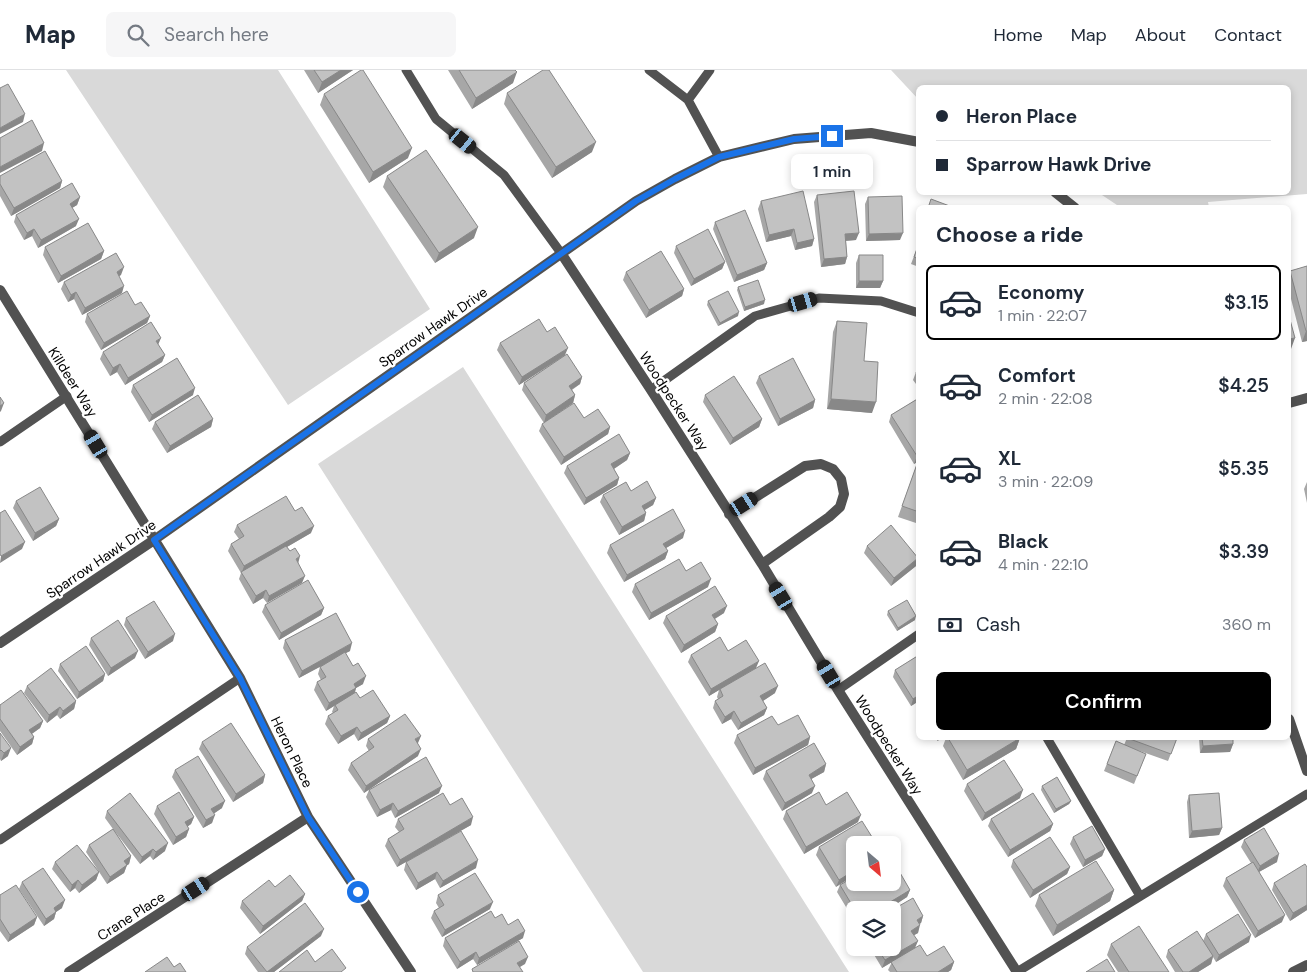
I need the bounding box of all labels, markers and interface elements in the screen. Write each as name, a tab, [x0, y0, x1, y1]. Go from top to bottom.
search box	[106, 12, 456, 57]
text: Map	[25, 19, 76, 50]
icon: search	[124, 21, 152, 49]
text: Search here	[164, 22, 269, 47]
text: Home	[993, 23, 1043, 47]
text: Map	[1071, 23, 1107, 47]
text: About	[1135, 23, 1186, 47]
text: Contact	[1214, 23, 1282, 47]
text: Heron Place	[966, 104, 1077, 129]
route end	[821, 125, 843, 147]
car	[446, 126, 479, 156]
text: Sparrow Hawk Drive	[966, 152, 1152, 177]
callout: 1 min	[791, 154, 873, 188]
text: 1 min	[813, 161, 851, 182]
text: Choose a ride	[936, 220, 1084, 249]
icon: car	[938, 280, 983, 325]
text: Economy	[998, 280, 1085, 305]
street label: Sparrow Hawk Drive	[375, 283, 491, 371]
text: $3.15	[1224, 290, 1269, 315]
car	[786, 291, 819, 313]
text: 1 min · 22:07	[998, 305, 1087, 326]
street label: Killdeer Way	[44, 344, 102, 421]
street label: Woodpecker Way	[635, 348, 713, 454]
icon: car	[938, 363, 983, 408]
text: Comfort	[998, 363, 1076, 388]
text: $4.25	[1218, 373, 1269, 398]
text: 2 min · 22:08	[998, 388, 1093, 409]
car	[81, 427, 110, 461]
icon: car	[938, 446, 983, 491]
text: XL	[998, 446, 1021, 471]
text: $5.35	[1218, 456, 1269, 481]
text: 3 min · 22:09	[998, 471, 1093, 492]
car	[727, 490, 760, 518]
street label: Sparrow Hawk Drive	[43, 516, 159, 602]
icon: car	[938, 529, 983, 574]
text: Black	[998, 529, 1049, 554]
text: $3.39	[1219, 539, 1269, 564]
text: 4 min · 22:10	[998, 554, 1089, 575]
car	[766, 579, 795, 613]
icon: cash	[936, 611, 964, 639]
text: Cash	[976, 612, 1020, 637]
text: 360 m	[1222, 614, 1271, 635]
car	[814, 657, 843, 691]
button: Confirm	[936, 672, 1271, 730]
street label: Woodpecker Way	[851, 692, 927, 798]
street label: Heron Place	[267, 713, 317, 791]
north arrow	[846, 836, 901, 891]
map controls	[846, 836, 901, 956]
car	[179, 875, 212, 903]
route start	[347, 881, 369, 903]
street label: Crane Place	[94, 887, 168, 945]
button: layers	[846, 901, 901, 956]

